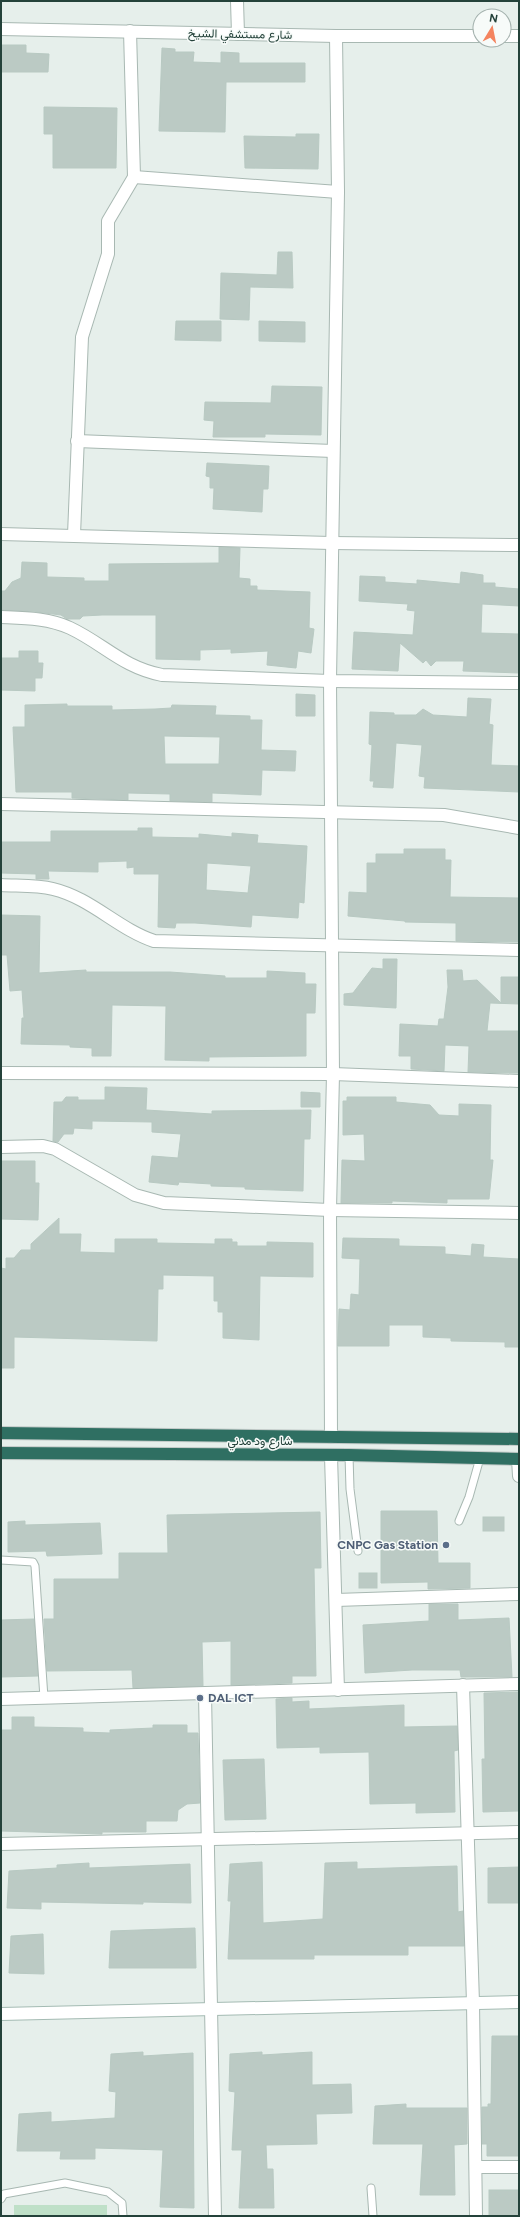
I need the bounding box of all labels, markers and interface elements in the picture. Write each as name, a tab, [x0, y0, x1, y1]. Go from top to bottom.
north arrow	[472, 8, 512, 48]
text: N	[488, 12, 499, 26]
street label: شارع مستشفي الشيخ	[188, 26, 292, 45]
street label: شارع ود مدني	[227, 1434, 293, 1451]
place label: CNPC Gas Station	[337, 1538, 438, 1552]
marker: CNPC Gas Station	[441, 1540, 451, 1550]
place label: DAL ICT	[208, 1691, 253, 1705]
marker: DAL ICT	[195, 1693, 205, 1703]

